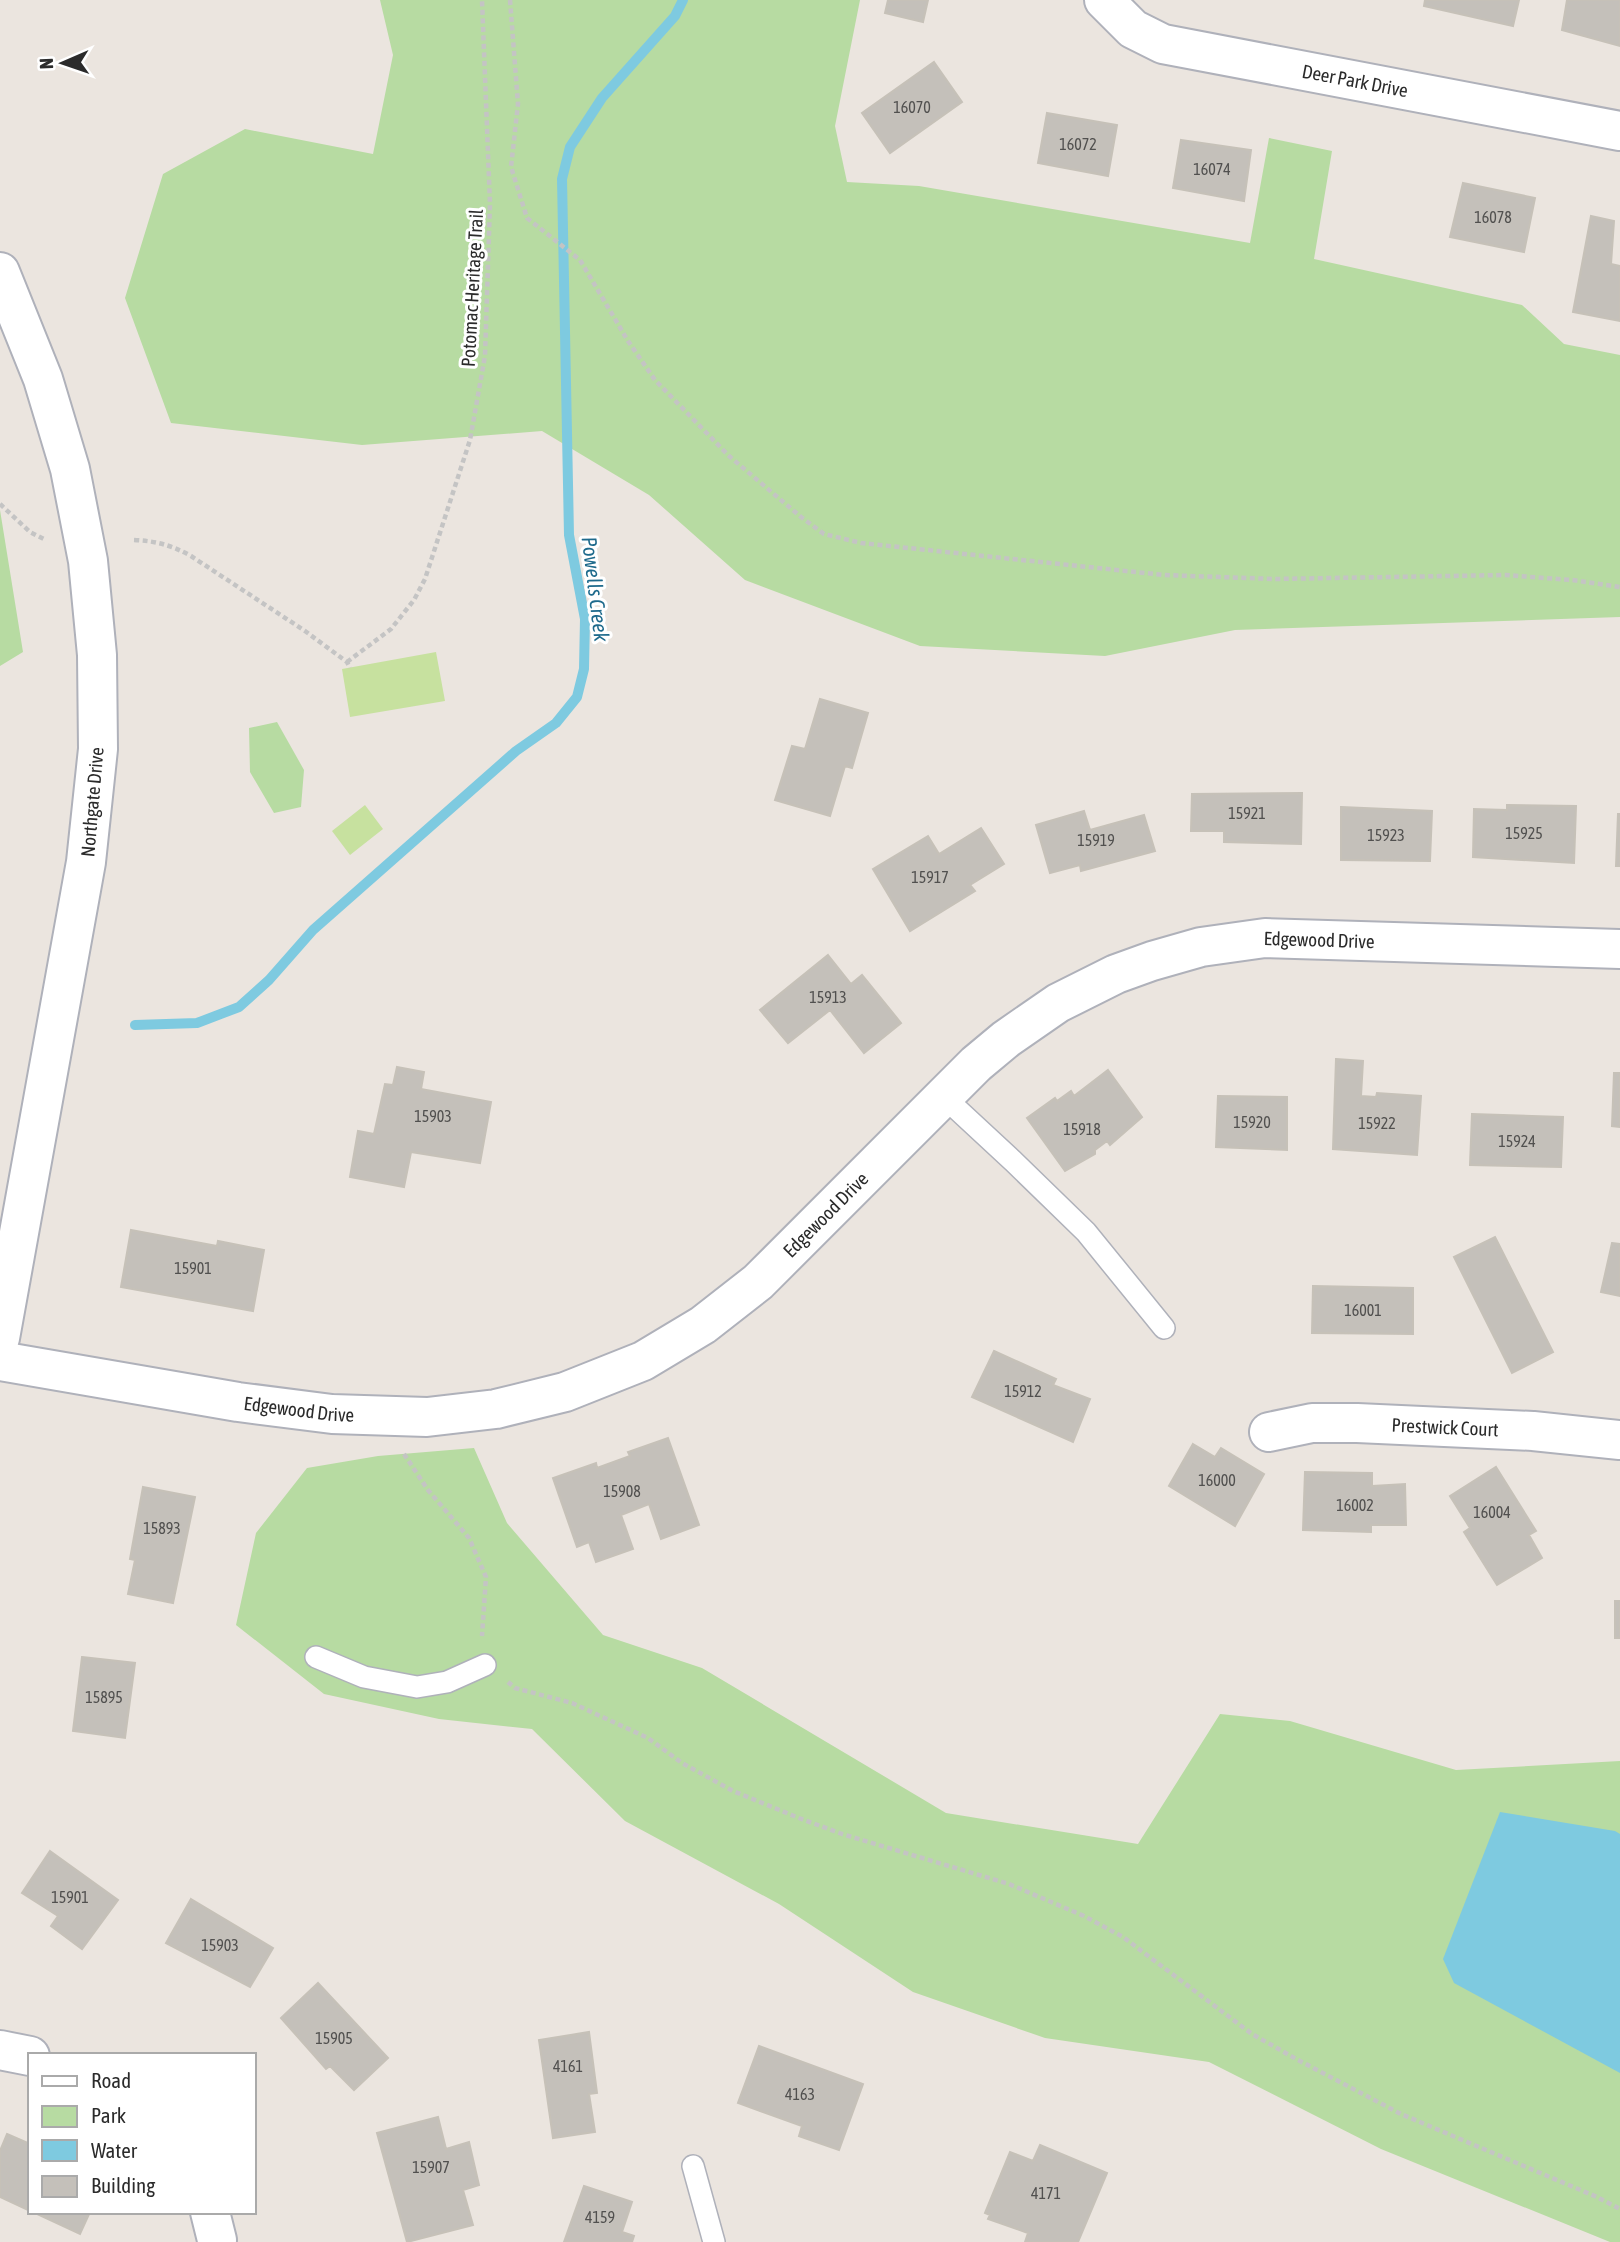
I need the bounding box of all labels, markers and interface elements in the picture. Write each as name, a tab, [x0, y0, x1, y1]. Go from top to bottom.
north arrow	[28, 28, 98, 98]
text: N	[35, 58, 57, 70]
street label: Deer Park Drive	[1300, 60, 1410, 101]
house number: 16070	[893, 98, 931, 116]
house number: 16072	[1059, 135, 1097, 153]
house number: 16074	[1193, 160, 1231, 178]
house number: 16078	[1474, 208, 1512, 226]
street label: Potomac Heritage Trail	[457, 209, 487, 367]
water label: Powells Creek	[578, 535, 614, 644]
street label: Northgate Drive	[76, 746, 108, 858]
house number: 15921	[1228, 804, 1266, 822]
house number: 15925	[1505, 824, 1543, 842]
house number: 15923	[1367, 826, 1405, 844]
house number: 15919	[1077, 831, 1115, 849]
house number: 15917	[911, 868, 949, 886]
street label: Edgewood Drive	[1263, 927, 1375, 952]
house number: 15913	[809, 988, 847, 1006]
house number: 15903	[414, 1107, 452, 1125]
house number: 15920	[1233, 1113, 1271, 1131]
house number: 15922	[1358, 1114, 1396, 1132]
house number: 15918	[1063, 1120, 1101, 1138]
house number: 15924	[1498, 1132, 1536, 1150]
street label: Edgewood Drive	[778, 1168, 872, 1262]
house number: 15901	[174, 1259, 212, 1277]
house number: 16001	[1344, 1301, 1382, 1319]
house number: 15912	[1004, 1382, 1042, 1400]
street label: Edgewood Drive	[243, 1392, 355, 1426]
street label: Prestwick Court	[1391, 1414, 1499, 1440]
house number: 16000	[1198, 1471, 1236, 1489]
house number: 15908	[603, 1482, 641, 1500]
house number: 16002	[1336, 1496, 1374, 1514]
house number: 16004	[1473, 1503, 1511, 1521]
house number: 15893	[143, 1519, 181, 1537]
house number: 15895	[85, 1688, 123, 1706]
house number: 15901	[51, 1888, 89, 1906]
house number: 15903	[201, 1936, 239, 1954]
house number: 15905	[315, 2029, 353, 2047]
legend	[28, 2053, 256, 2214]
house number: 4161	[553, 2057, 583, 2075]
text: Road	[91, 2068, 131, 2092]
house number: 4163	[785, 2085, 815, 2103]
text: Park	[91, 2103, 126, 2127]
text: Water	[91, 2138, 138, 2162]
house number: 15907	[412, 2158, 450, 2176]
text: Building	[91, 2173, 155, 2197]
house number: 4171	[1031, 2184, 1061, 2202]
house number: 4159	[585, 2208, 615, 2226]

